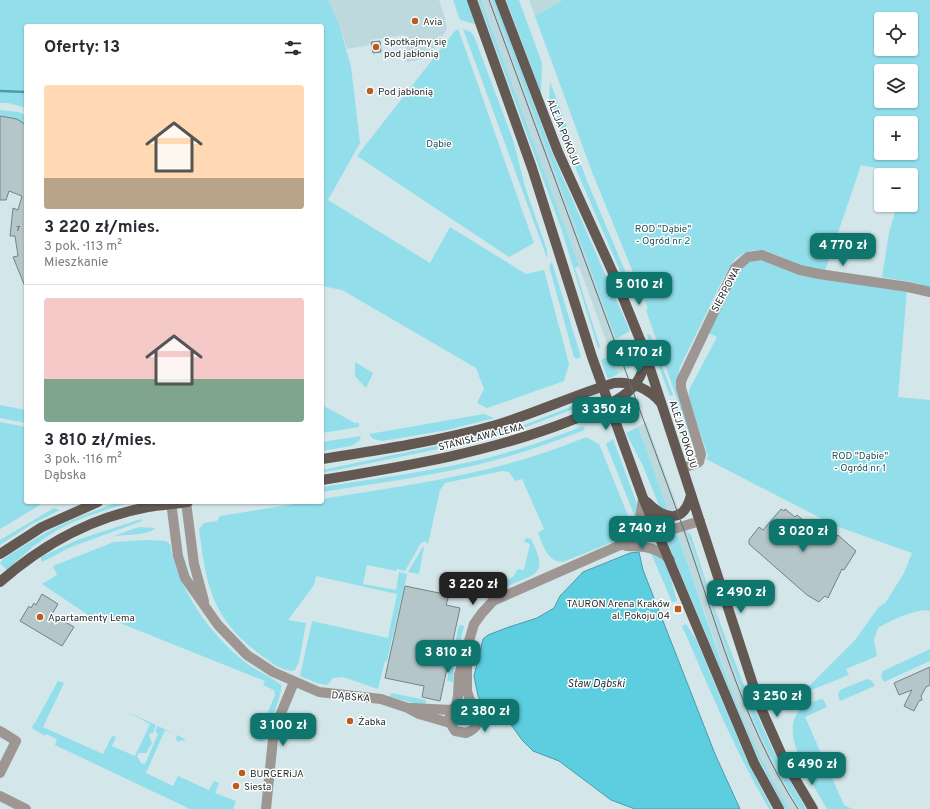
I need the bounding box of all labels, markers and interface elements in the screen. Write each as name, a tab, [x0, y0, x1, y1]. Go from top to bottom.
map controls	[874, 12, 918, 212]
button: locate	[874, 12, 918, 56]
marker: Avia	[410, 16, 420, 26]
place label: Avia	[423, 16, 442, 29]
place label: Spotkajmy się pod jabłonią	[384, 36, 447, 61]
text: Oferty: 13	[44, 37, 120, 59]
icon: filters	[282, 37, 304, 59]
marker: Spotkajmy się pod jabłonią	[371, 42, 381, 52]
button: layers	[874, 64, 918, 108]
marker: Pod jabłonią	[365, 86, 375, 96]
place label: Pod jabłonią	[378, 86, 433, 99]
street label: ALEJA POKOJU	[543, 97, 582, 168]
icon: home	[138, 111, 210, 183]
button: +	[874, 116, 918, 160]
park label: Dąbie	[426, 138, 452, 151]
button: −	[874, 168, 918, 212]
text: 3 220 zł/mies.	[44, 217, 159, 239]
park label: ROD "Dąbie" - Ogród nr 2	[635, 223, 691, 248]
house number: 7	[16, 224, 20, 234]
pin: 4 770 zł	[802, 233, 884, 267]
text: 4 770 zł	[819, 238, 867, 254]
text: 3 pok. · 113 m²	[44, 239, 122, 255]
text: Mieszkanie	[44, 255, 108, 271]
street label: SIERPOWA	[709, 265, 744, 315]
pin: 5 010 zł	[598, 272, 680, 306]
text: 5 010 zł	[615, 277, 663, 293]
icon: home	[138, 324, 210, 396]
pin: 4 170 zł	[598, 340, 680, 374]
text: 4 170 zł	[616, 345, 662, 361]
pin: 3 350 zł	[565, 397, 647, 431]
street label: ALEJA POKOJU	[665, 399, 700, 470]
text: 3 350 zł	[581, 402, 631, 418]
street label: STANISŁAWA LEMA	[437, 420, 526, 454]
text: 3 810 zł/mies.	[44, 430, 156, 452]
park label: ROD "Dąbie" - Ogród nr 1	[832, 450, 888, 475]
text: 3 pok. · 116 m²	[44, 452, 122, 468]
text: Dąbska	[44, 468, 86, 484]
pin: 2 740 zł	[601, 516, 683, 550]
pin: 3 020 zł	[762, 519, 844, 553]
text: 2 740 zł	[618, 521, 666, 537]
text: 3 020 zł	[778, 524, 828, 540]
pin: 3 220 zł	[432, 572, 514, 606]
text: 3 220 zł	[448, 577, 498, 593]
pin: 2 490 zł	[700, 580, 782, 614]
text: 2 490 zł	[716, 585, 766, 601]
place label: TAURON Arena Kraków al. Pokoju 04	[567, 598, 670, 623]
marker: TAURON Arena Kraków al. Pokoju 04	[673, 604, 683, 614]
marker: Apartamenty Lema	[35, 612, 45, 622]
place label: Apartamenty Lema	[48, 612, 135, 625]
pin: 3 810 zł	[407, 640, 489, 674]
text: 3 810 zł	[424, 645, 472, 661]
water label: Staw Dąbski	[567, 677, 626, 691]
pin: 3 250 zł	[736, 684, 818, 718]
street label: DĄBSKA	[331, 689, 371, 706]
text: 3 250 zł	[752, 689, 802, 705]
pin: 2 380 zł	[444, 699, 526, 733]
text: 2 380 zł	[460, 704, 510, 720]
pin: 3 100 zł	[242, 713, 324, 747]
marker: Żabka	[345, 716, 355, 726]
place label: Żabka	[358, 716, 386, 729]
text: 3 100 zł	[259, 718, 307, 734]
pin: 6 490 zł	[771, 752, 853, 786]
text: 6 490 zł	[787, 757, 837, 773]
marker: BURGERiJA	[237, 768, 247, 778]
place label: BURGERiJA	[250, 768, 304, 781]
marker: Siesta	[231, 781, 241, 791]
place label: Siesta	[244, 781, 271, 794]

